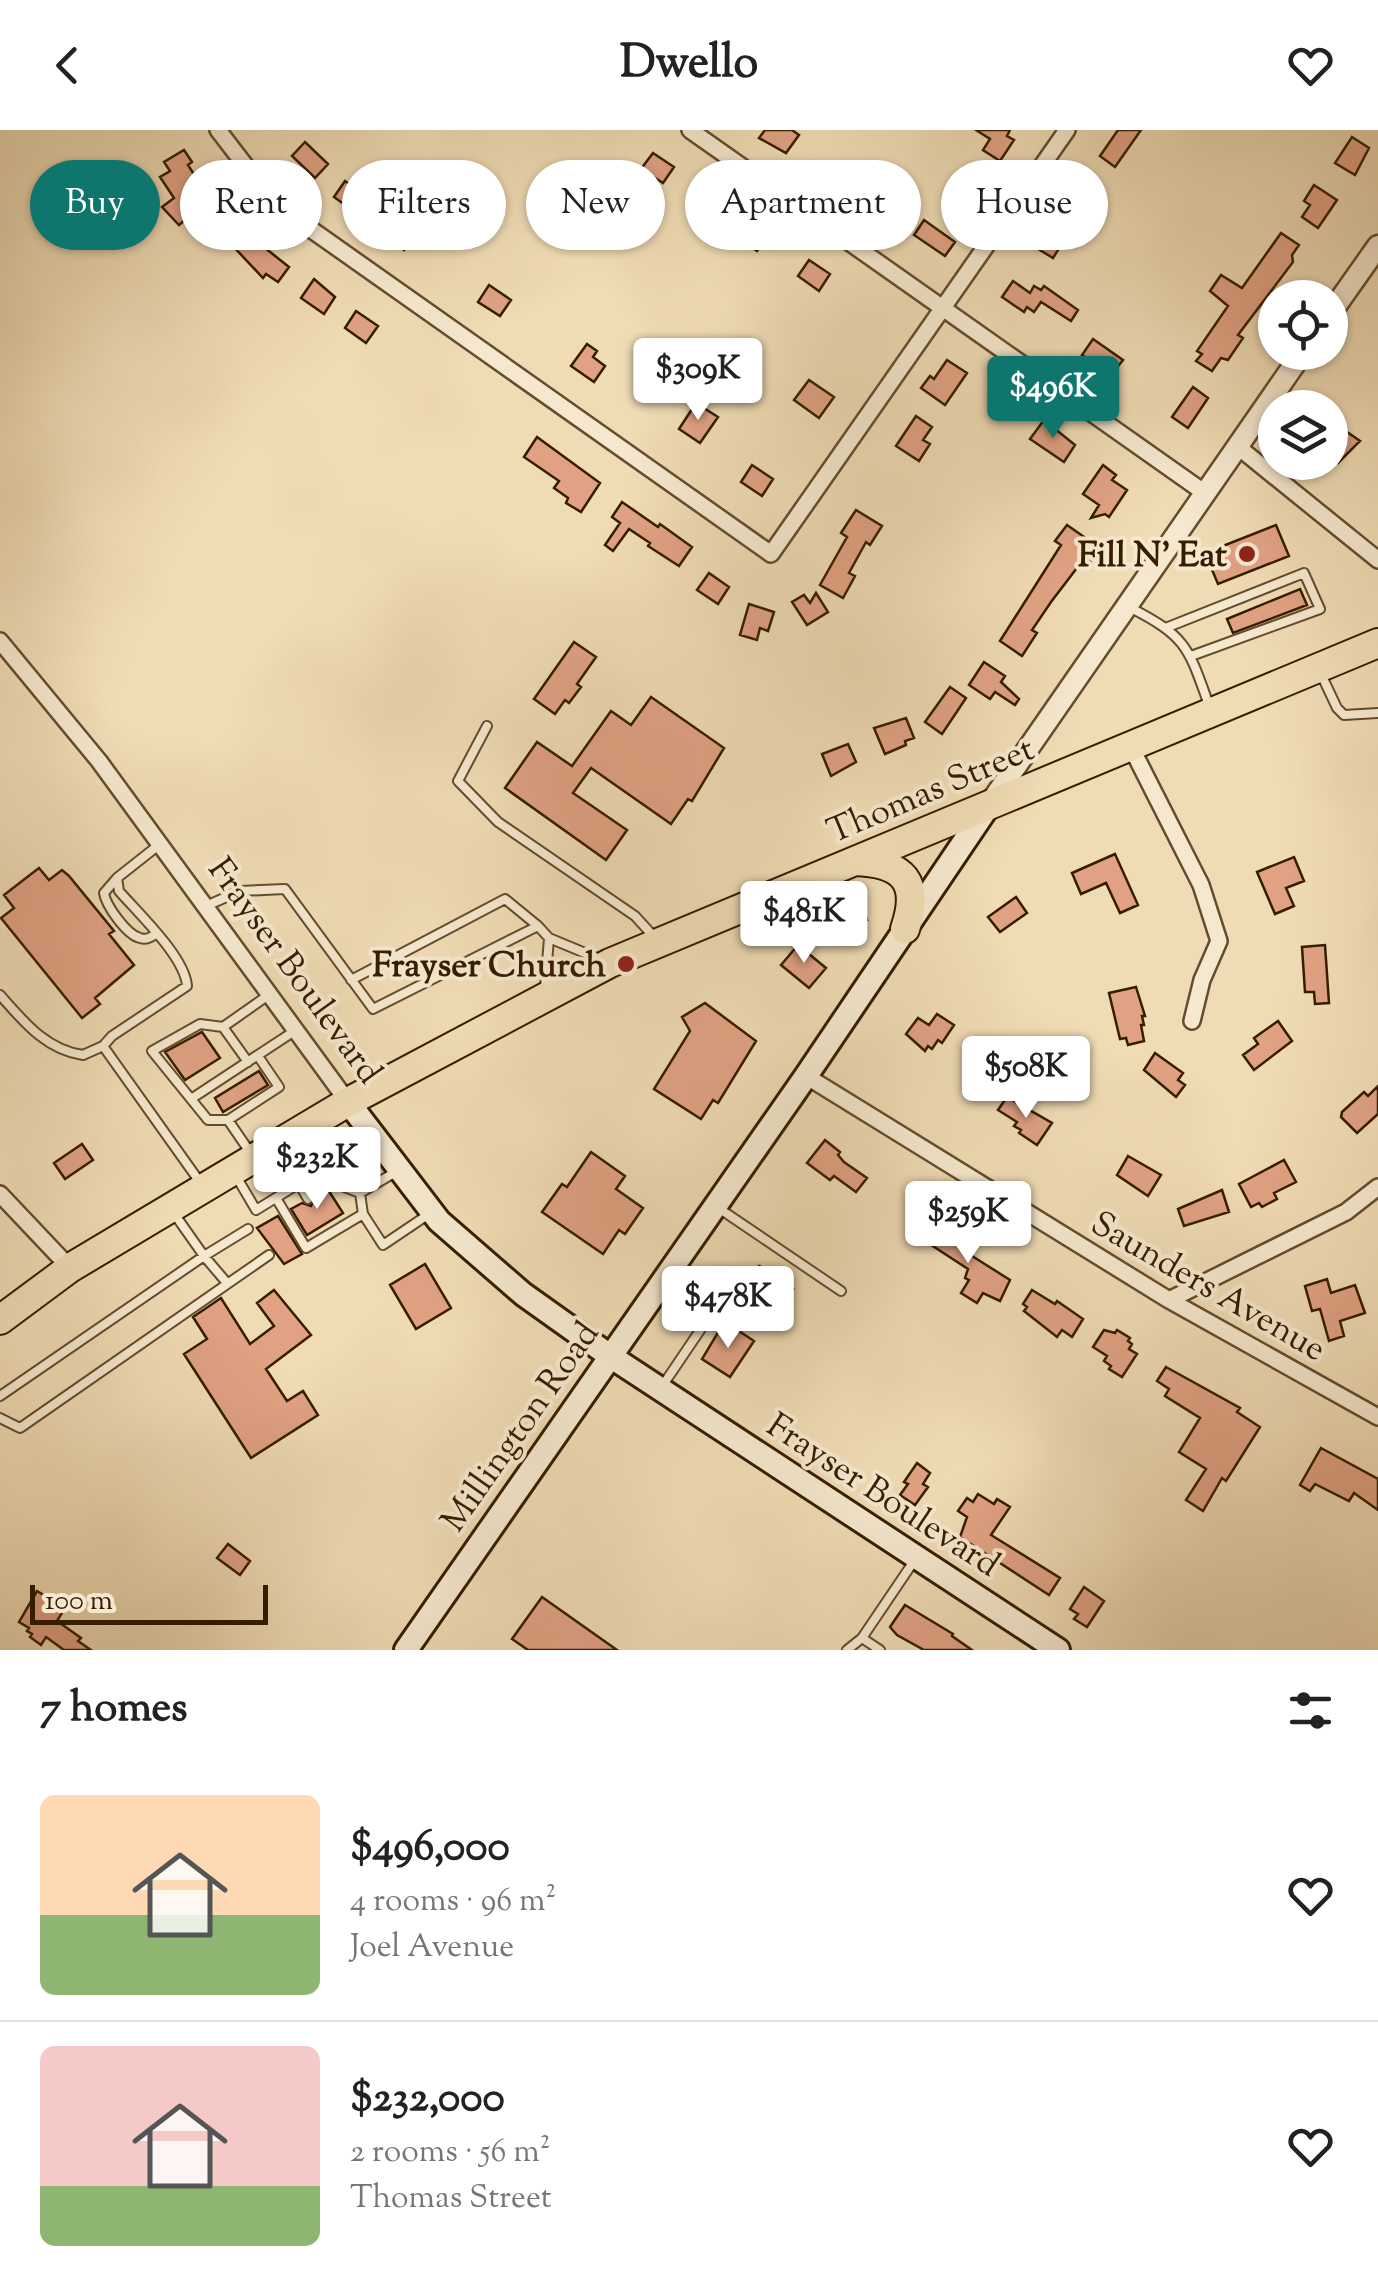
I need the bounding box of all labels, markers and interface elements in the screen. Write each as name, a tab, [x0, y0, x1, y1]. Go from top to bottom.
text: Dwello	[620, 33, 758, 98]
icon: back	[40, 38, 95, 93]
icon: heart	[1283, 38, 1338, 93]
chip: Buy	[30, 160, 160, 250]
chip: Rent	[180, 160, 322, 250]
chip: Filters	[342, 160, 506, 250]
chip: New	[526, 160, 665, 250]
chip: Apartment	[685, 160, 921, 250]
chip: House	[941, 160, 1108, 250]
map controls	[1258, 280, 1348, 480]
button: locate	[1258, 280, 1348, 370]
pin: $309K	[628, 338, 768, 423]
text: $309K	[655, 347, 741, 393]
pin: $496K	[983, 356, 1123, 441]
text: $496K	[1009, 365, 1097, 411]
button: layers	[1258, 390, 1348, 480]
place label: Fill N' Eat	[1078, 532, 1227, 583]
marker: Fill N' Eat	[1236, 543, 1258, 565]
street label: Thomas Street	[820, 726, 1043, 859]
street label: Frayser Boulevard	[193, 848, 393, 1096]
pin: $481K	[734, 881, 874, 966]
text: $481K	[762, 890, 846, 936]
place label: Frayser Church	[372, 942, 606, 993]
marker: Frayser Church	[615, 953, 637, 975]
pin: $508K	[956, 1036, 1096, 1121]
text: $508K	[984, 1045, 1068, 1091]
pin: $232K	[247, 1127, 387, 1212]
text: $232K	[275, 1136, 359, 1182]
pin: $259K	[898, 1181, 1038, 1266]
text: $259K	[927, 1190, 1009, 1236]
street label: Saunders Avenue	[1080, 1200, 1334, 1376]
pin: $478K	[658, 1266, 798, 1351]
text: $478K	[684, 1275, 772, 1321]
street label: Millington Road	[430, 1312, 614, 1544]
street label: Frayser Boulevard	[755, 1402, 1009, 1592]
scale bar	[30, 1580, 268, 1624]
text: 100 m	[45, 1582, 113, 1622]
text: 7 homes	[40, 1680, 188, 1740]
icon: filters	[1283, 1683, 1338, 1738]
text: $496,000	[350, 1819, 510, 1879]
icon: home	[120, 1835, 240, 1955]
icon: heart	[1283, 1868, 1338, 1923]
text: 4 rooms · 96 m²	[350, 1879, 556, 1925]
text: Joel Avenue	[350, 1925, 514, 1971]
text: $232,000	[350, 2070, 505, 2130]
icon: home	[120, 2086, 240, 2206]
icon: heart	[1283, 2119, 1338, 2174]
text: 2 rooms · 56 m²	[350, 2130, 550, 2176]
text: Thomas Street	[350, 2176, 552, 2222]

